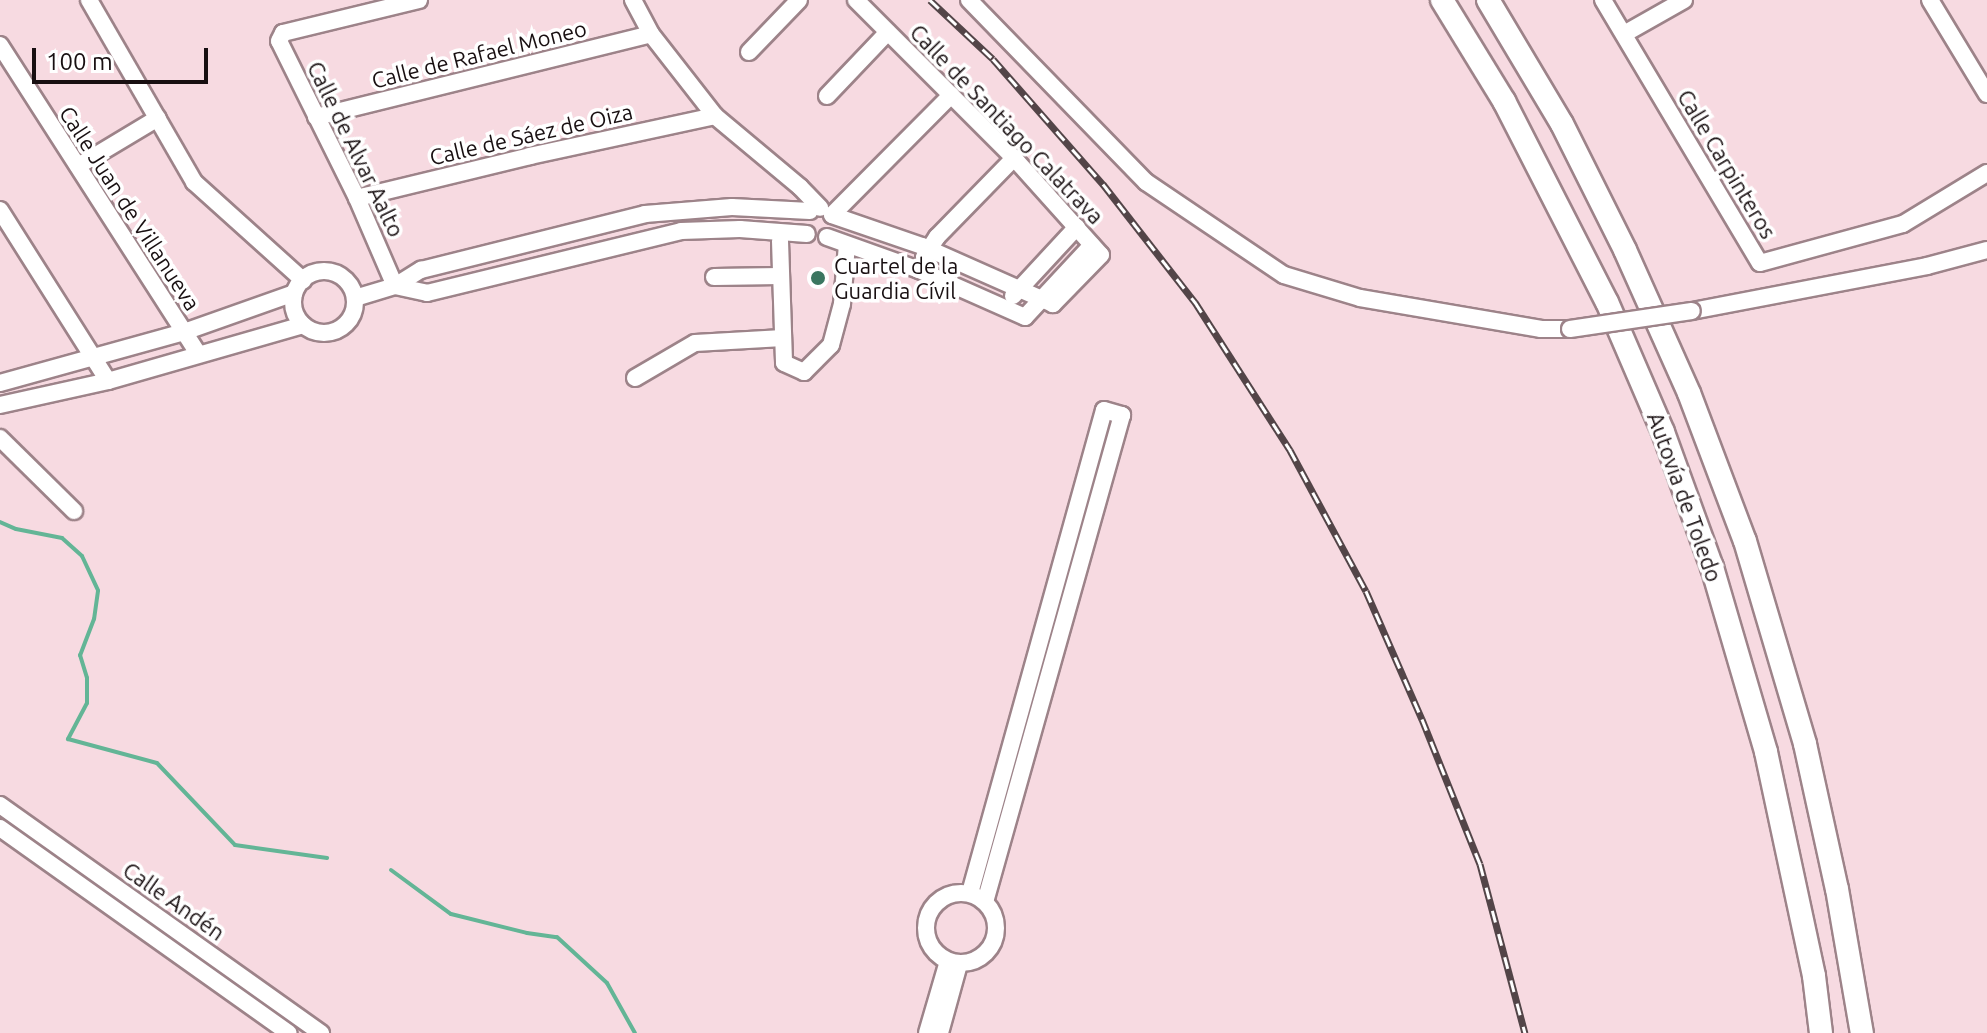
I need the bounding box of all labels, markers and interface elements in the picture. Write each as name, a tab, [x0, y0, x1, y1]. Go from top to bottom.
street label: Calle de Rafael Moneo	[369, 14, 589, 94]
street label: Calle de Santiago Calatrava	[905, 19, 1109, 229]
scale bar	[36, 32, 212, 82]
text: 100 m	[46, 48, 113, 75]
street label: Calle de Alvar Aalto	[302, 57, 410, 241]
street label: Calle Carpinteros	[1672, 85, 1782, 243]
street label: Calle de Sáez de Oiza	[427, 98, 635, 170]
street label: Calle Juan de Villanueva	[54, 101, 206, 315]
place label: Cuartel de la Guardia Cívil	[834, 252, 958, 304]
marker: Cuartel de la Guardia Cívil	[809, 269, 827, 287]
street label: Autovía de Toledo	[1642, 409, 1728, 585]
street label: Calle Andén	[118, 856, 230, 946]

